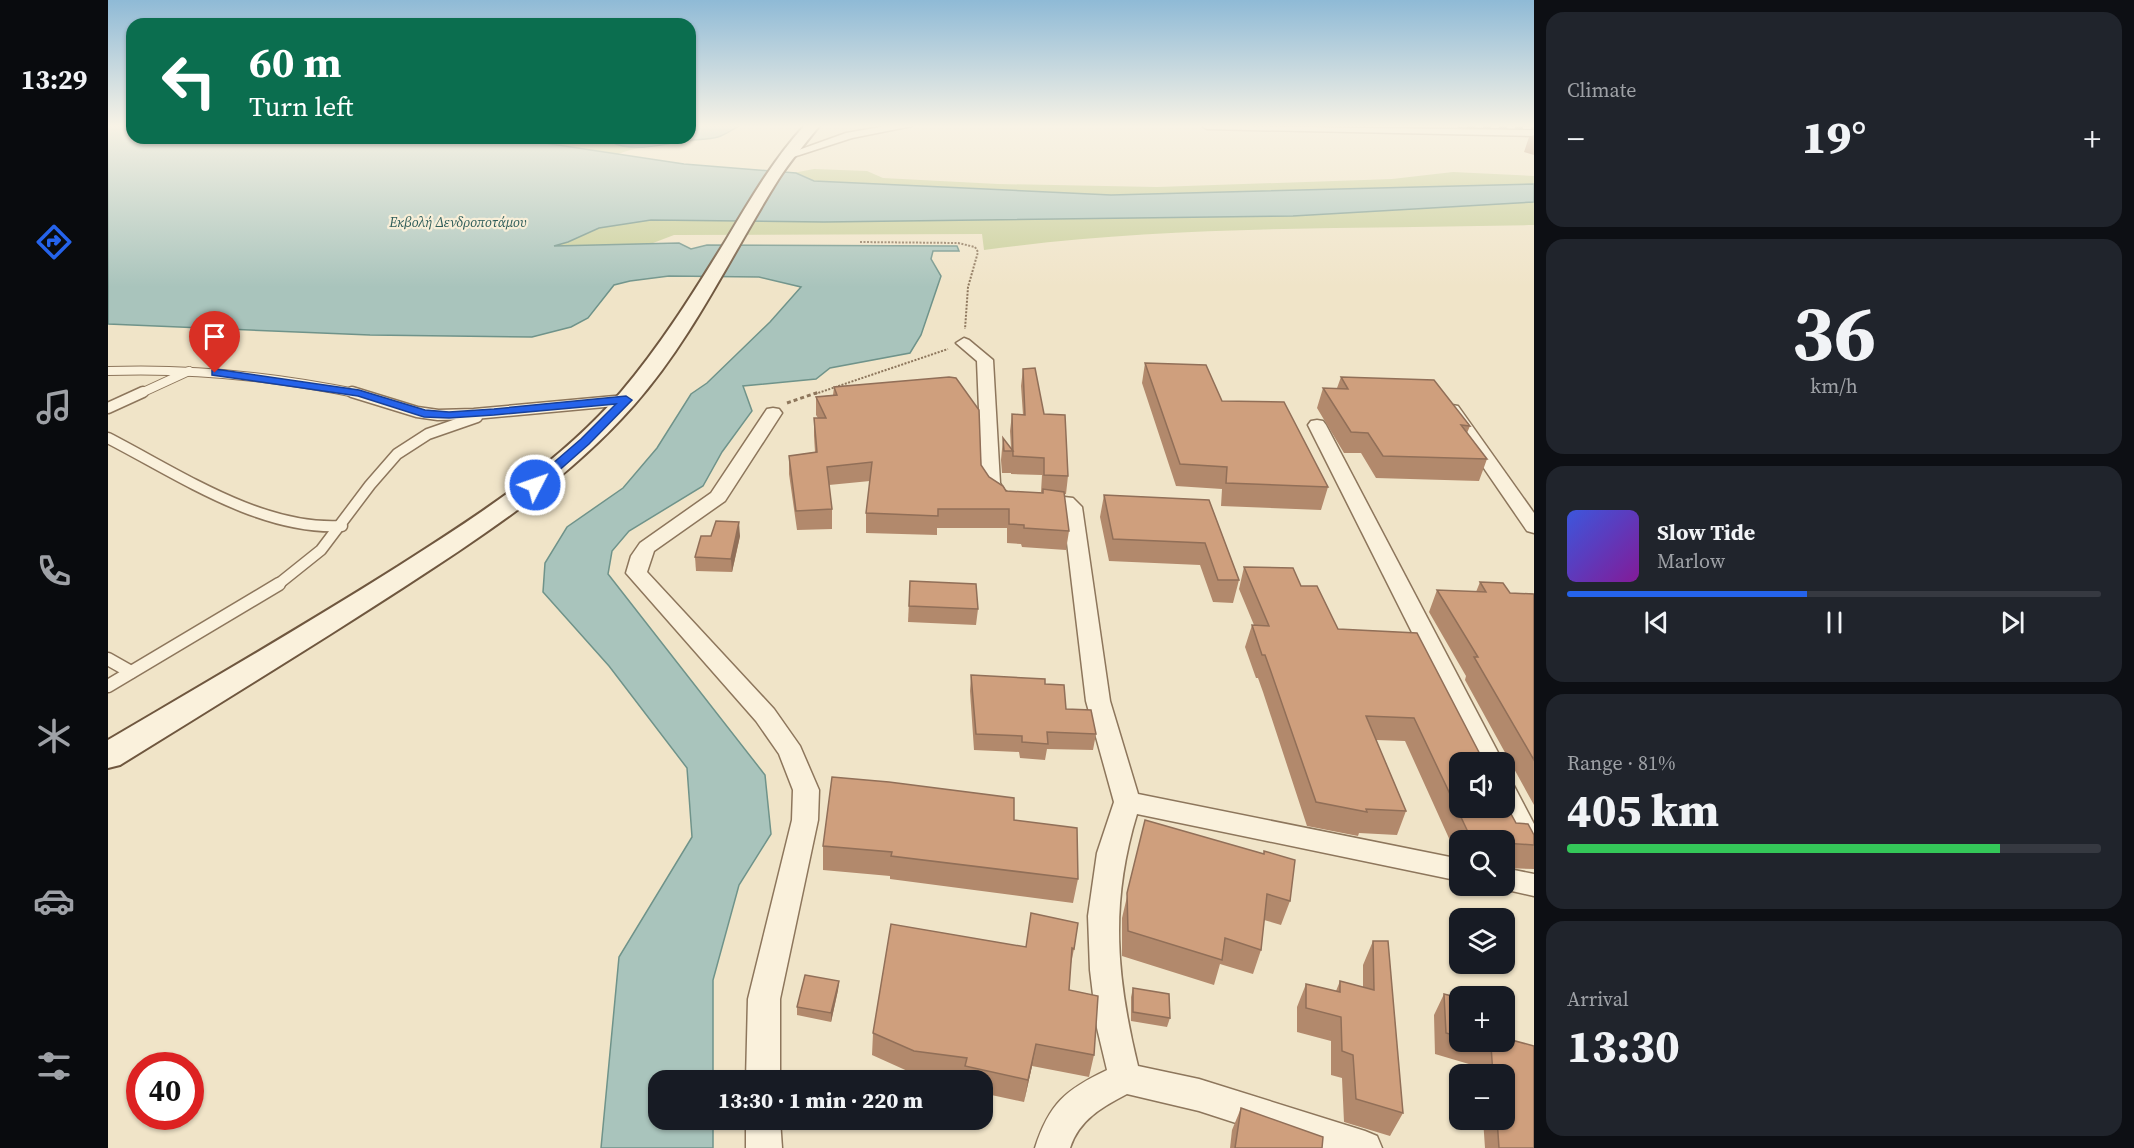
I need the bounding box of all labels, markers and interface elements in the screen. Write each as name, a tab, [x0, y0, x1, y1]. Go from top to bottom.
text: 60 m	[249, 33, 342, 91]
icon: left	[150, 42, 228, 120]
text: 13:29	[21, 61, 87, 98]
text: Climate	[1567, 76, 1636, 104]
text: Turn left	[249, 88, 353, 125]
text: 19°	[1802, 106, 1866, 168]
text: −	[1567, 116, 1585, 161]
text: +	[2083, 116, 2101, 161]
water label: Εκβολή Δενδροποτάμου	[388, 212, 527, 232]
icon: directions	[33, 221, 75, 263]
text: 36	[1792, 279, 1876, 386]
pin	[189, 311, 240, 373]
icon: arrive	[198, 320, 231, 353]
text: km/h	[1810, 372, 1858, 400]
icon: music	[33, 386, 75, 428]
position arrow	[503, 453, 567, 517]
text: Slow Tide	[1657, 517, 1755, 547]
text: Marlow	[1657, 547, 1725, 575]
icon: phone	[33, 550, 75, 592]
icon: previous	[1640, 606, 1673, 639]
icon: pause	[1818, 606, 1851, 639]
icon: next	[1996, 606, 2029, 639]
icon: climate	[33, 715, 75, 757]
text: Range · 81%	[1567, 749, 1676, 777]
map controls	[1449, 752, 1515, 1130]
button: sound	[1449, 752, 1515, 818]
text: 405 km	[1567, 779, 1719, 841]
button: search	[1449, 830, 1515, 896]
icon: car	[33, 880, 75, 922]
button: layers	[1449, 908, 1515, 974]
text: Arrival	[1567, 985, 1629, 1013]
button: +	[1449, 986, 1515, 1052]
text: 13:30	[1567, 1015, 1680, 1077]
icon: filters	[33, 1045, 75, 1087]
speed limit sign: 40	[126, 1052, 204, 1130]
button: −	[1449, 1064, 1515, 1130]
text: 13:30 · 1 min · 220 m	[718, 1085, 923, 1115]

